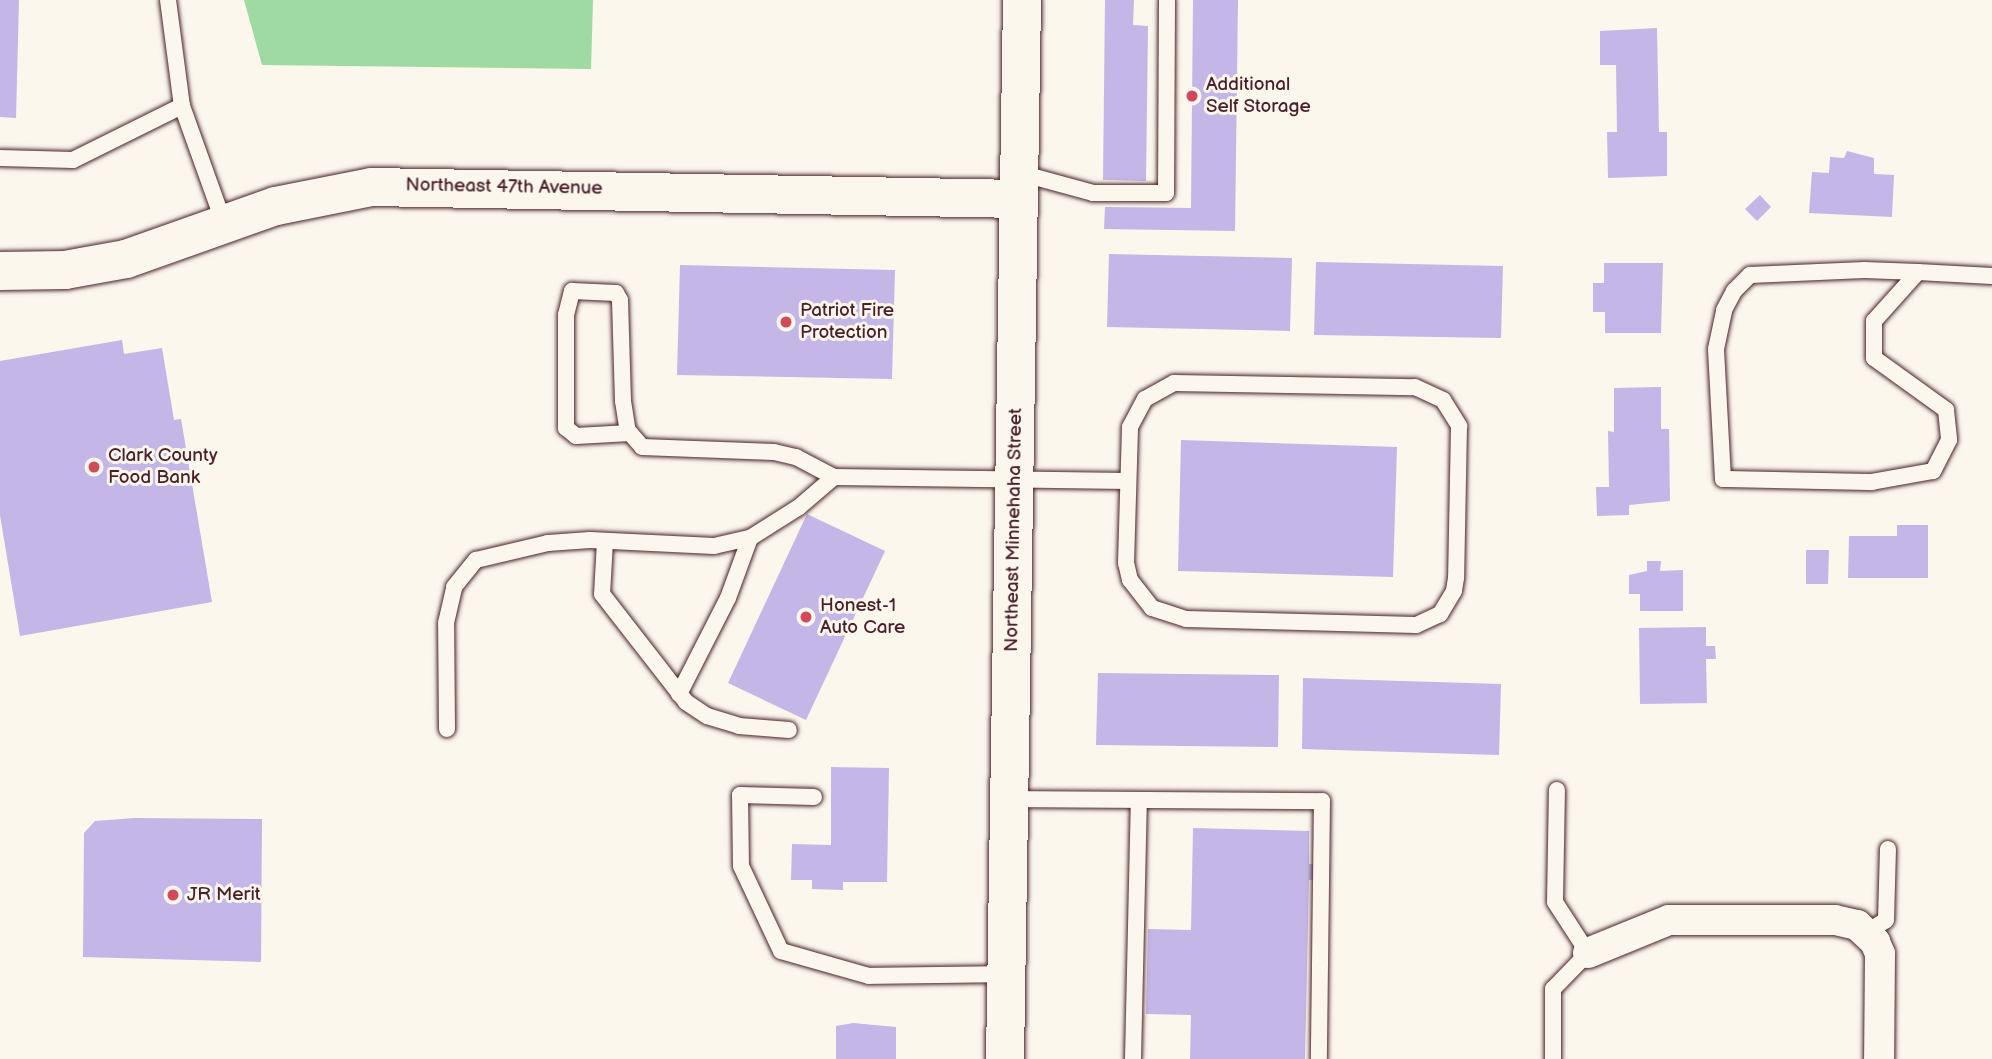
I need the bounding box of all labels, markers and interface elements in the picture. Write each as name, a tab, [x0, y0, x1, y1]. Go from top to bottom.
place label: Additional Self Storage	[1206, 74, 1311, 118]
marker: Additional Self Storage	[1184, 88, 1200, 104]
street label: Northeast 47th Avenue	[405, 174, 603, 200]
place label: Patriot Fire Protection	[800, 300, 894, 344]
marker: Patriot Fire Protection	[778, 314, 794, 330]
street label: Northeast Minnehaha Street	[1000, 408, 1028, 652]
place label: Clark County Food Bank	[108, 445, 217, 489]
marker: Clark County Food Bank	[86, 459, 102, 475]
place label: Honest-1 Auto Care	[820, 595, 905, 639]
marker: Honest-1 Auto Care	[798, 609, 814, 625]
place label: JR Merit	[187, 884, 261, 906]
marker: JR Merit	[165, 887, 181, 903]

